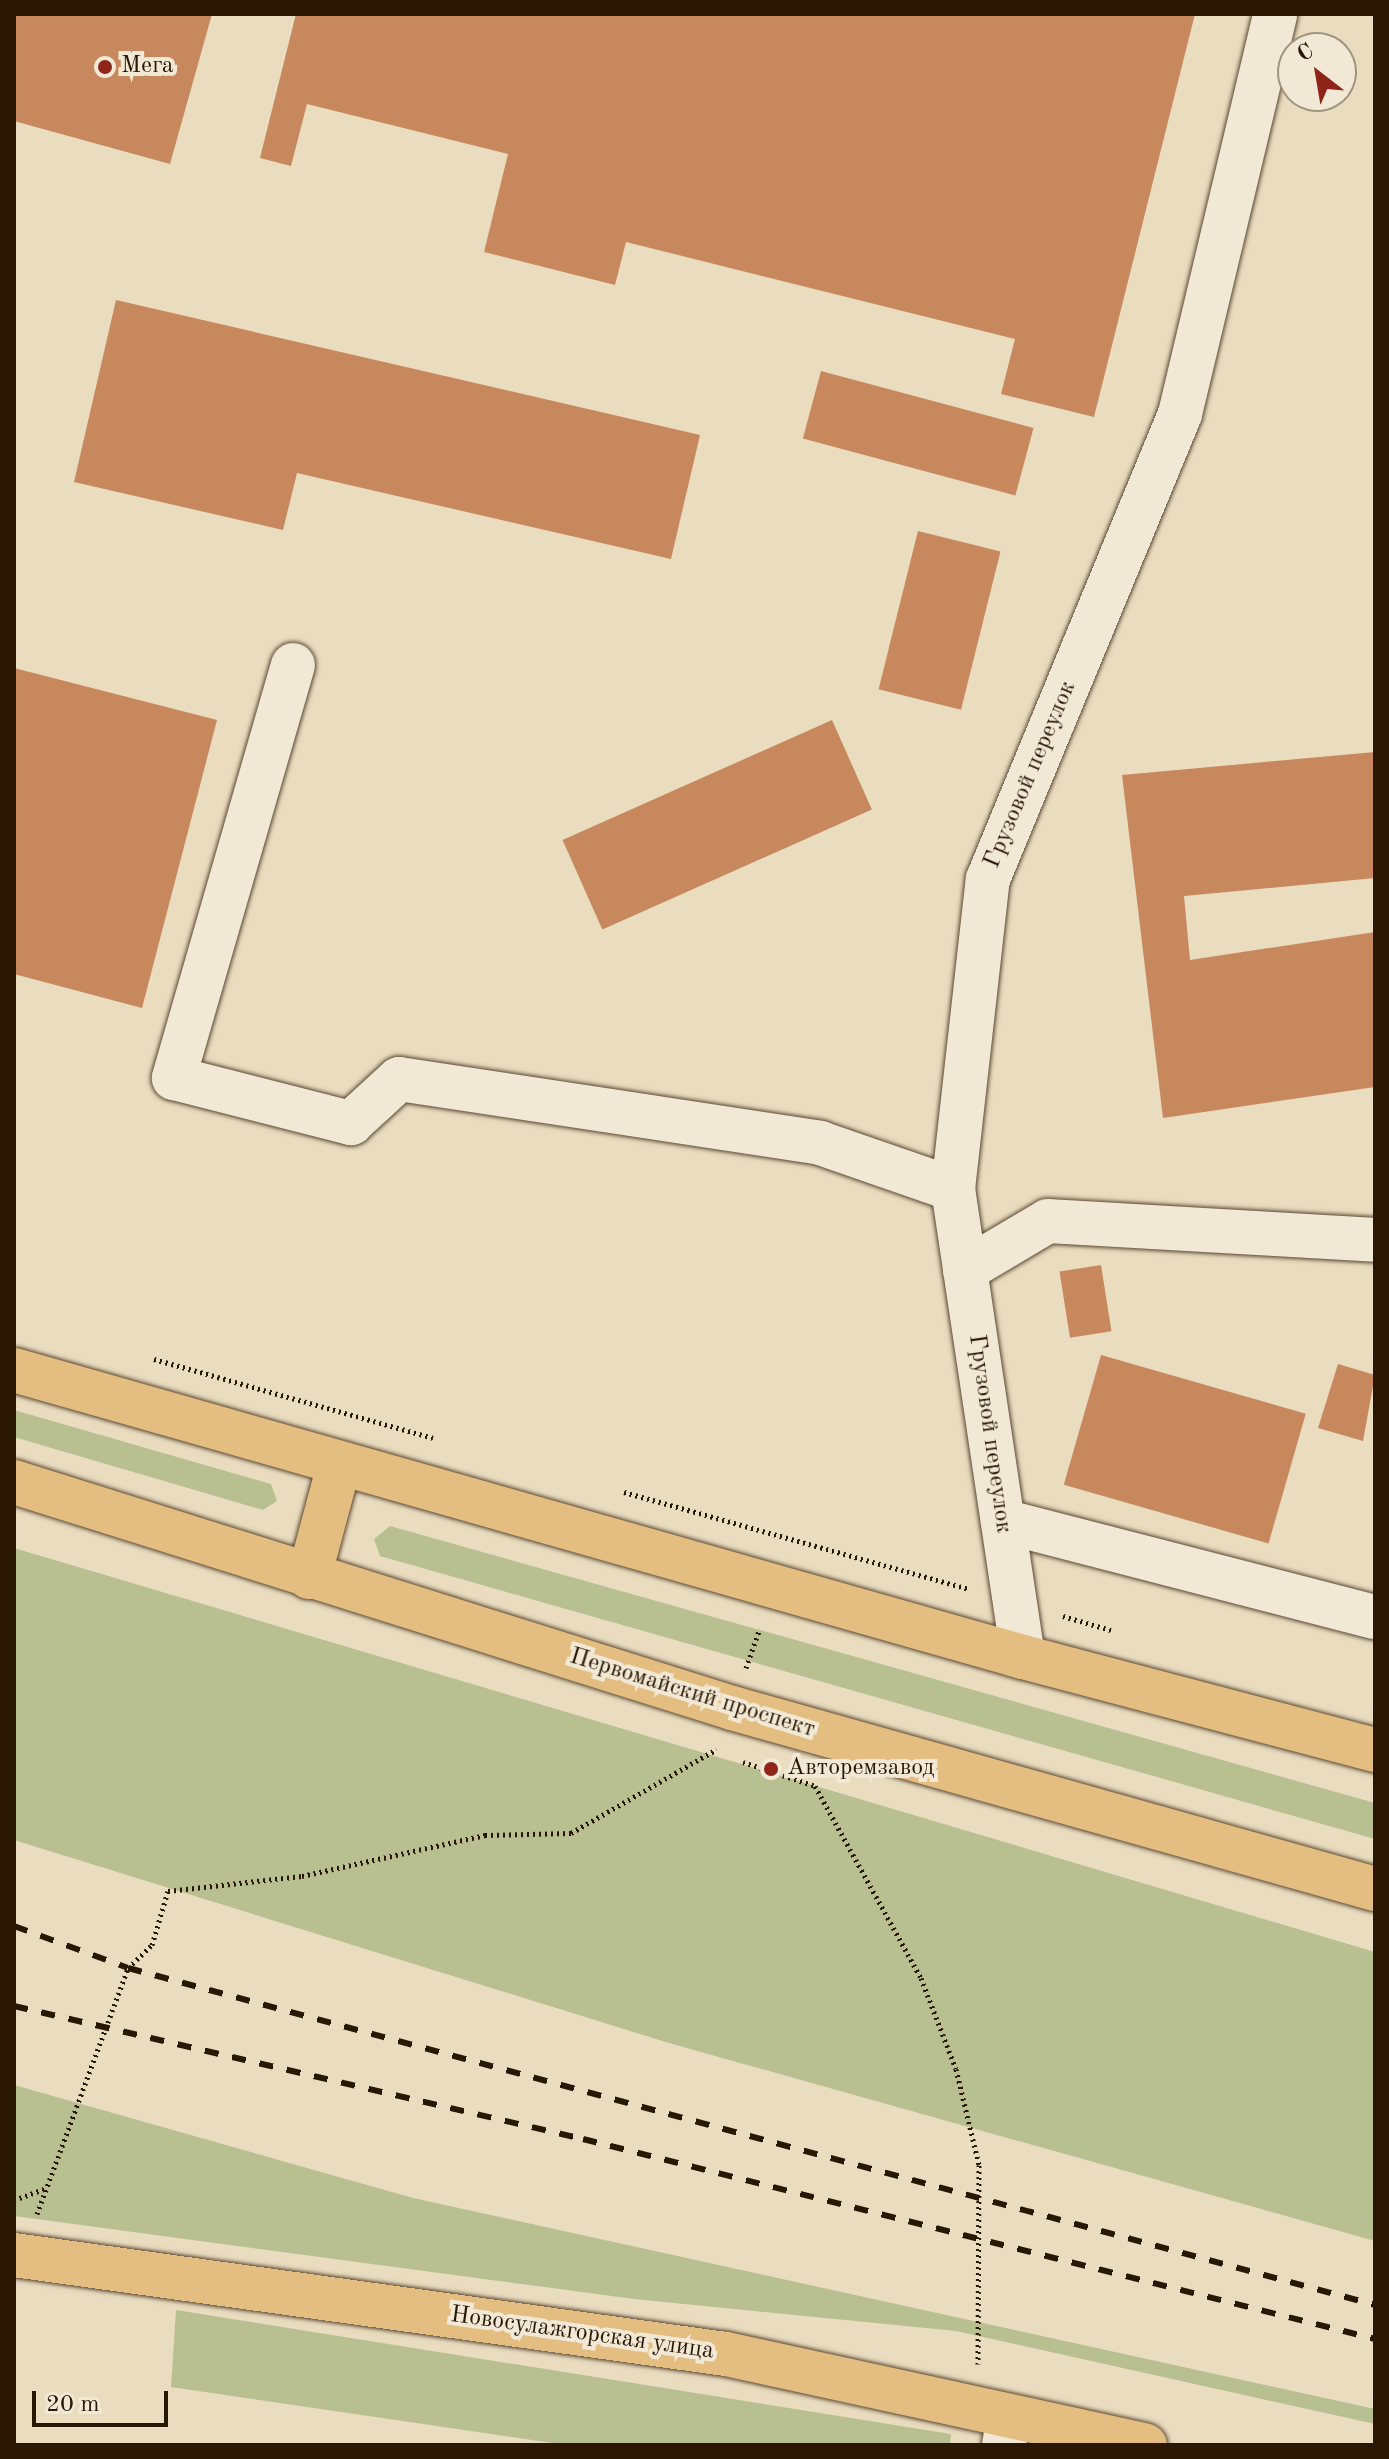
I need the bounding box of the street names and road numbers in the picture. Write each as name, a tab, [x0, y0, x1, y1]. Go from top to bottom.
street label: Грузовой переулок	[979, 677, 1083, 873]
street label: Грузовой переулок	[961, 1333, 1017, 1535]
street label: Первомайский проспект	[566, 1643, 818, 1745]
street label: Новосулажгорская улица	[448, 2301, 716, 2367]

